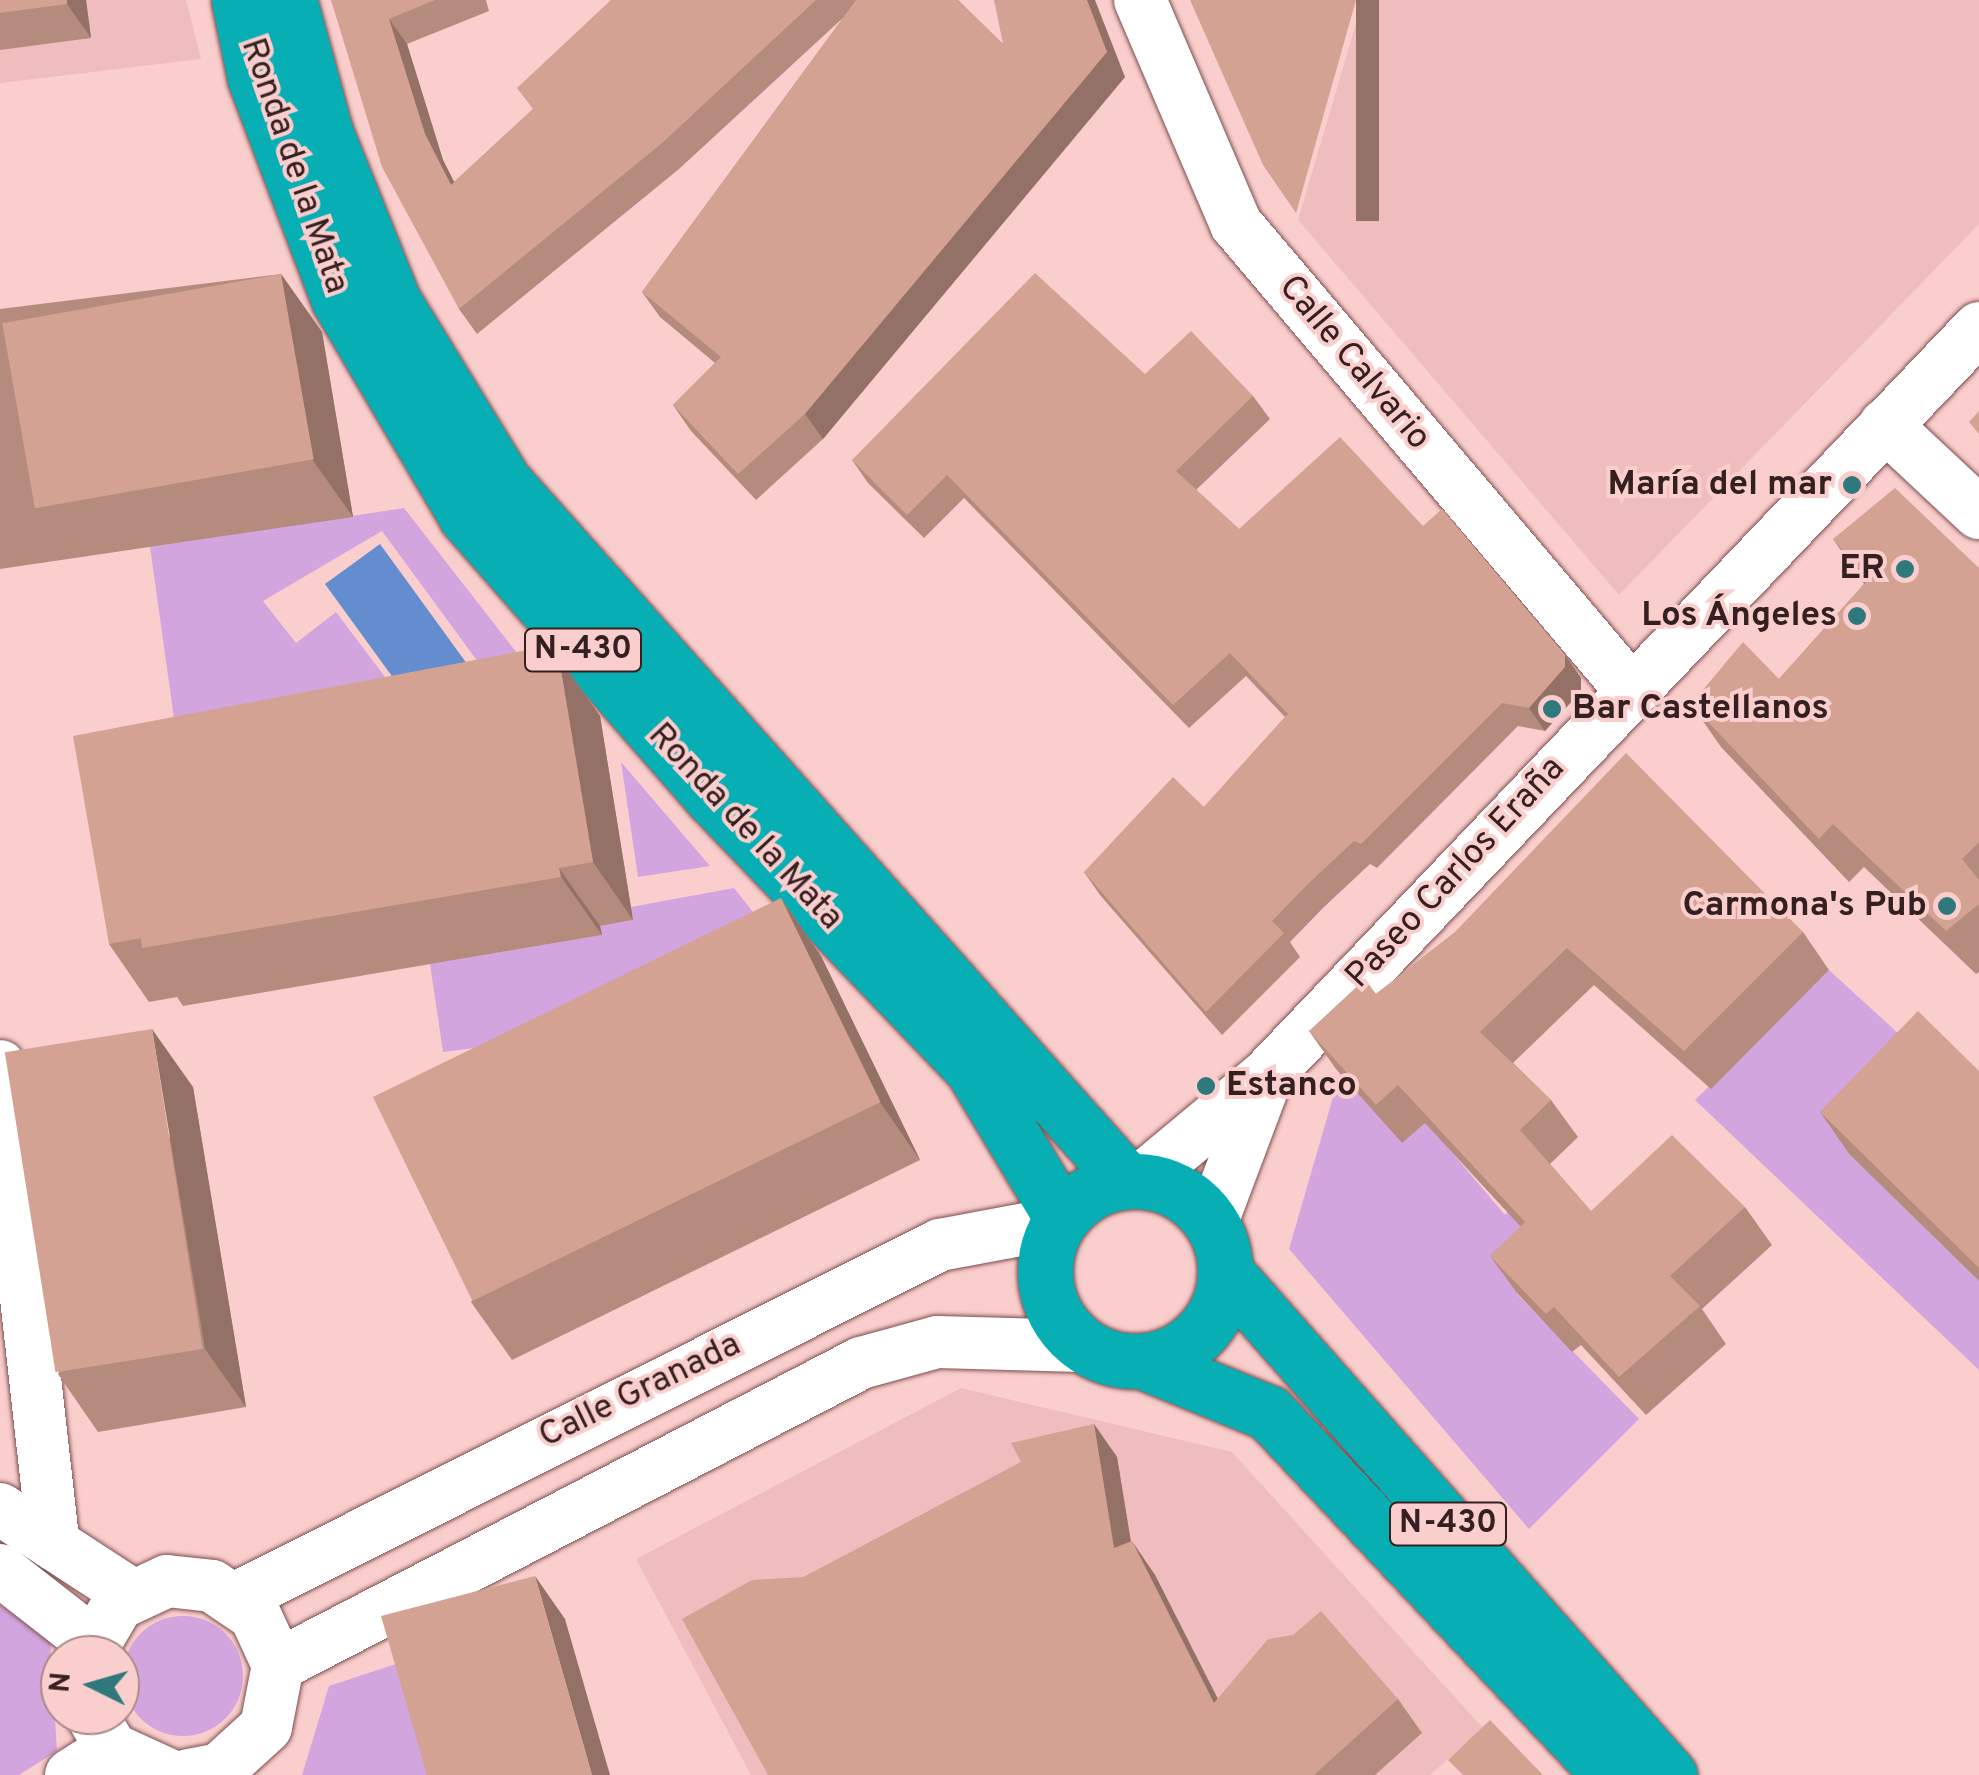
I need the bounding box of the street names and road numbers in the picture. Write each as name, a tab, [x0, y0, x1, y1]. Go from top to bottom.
street label: Ronda de la Mata	[231, 33, 357, 299]
street label: Calle Calvario	[1269, 267, 1439, 459]
road number: N-430	[523, 623, 643, 677]
street label: Ronda de la Mata	[639, 715, 851, 939]
street label: Paseo Carlos Eraña	[1338, 748, 1574, 998]
street label: Calle Granada	[532, 1324, 748, 1458]
road number: N-430	[1388, 1497, 1508, 1551]

